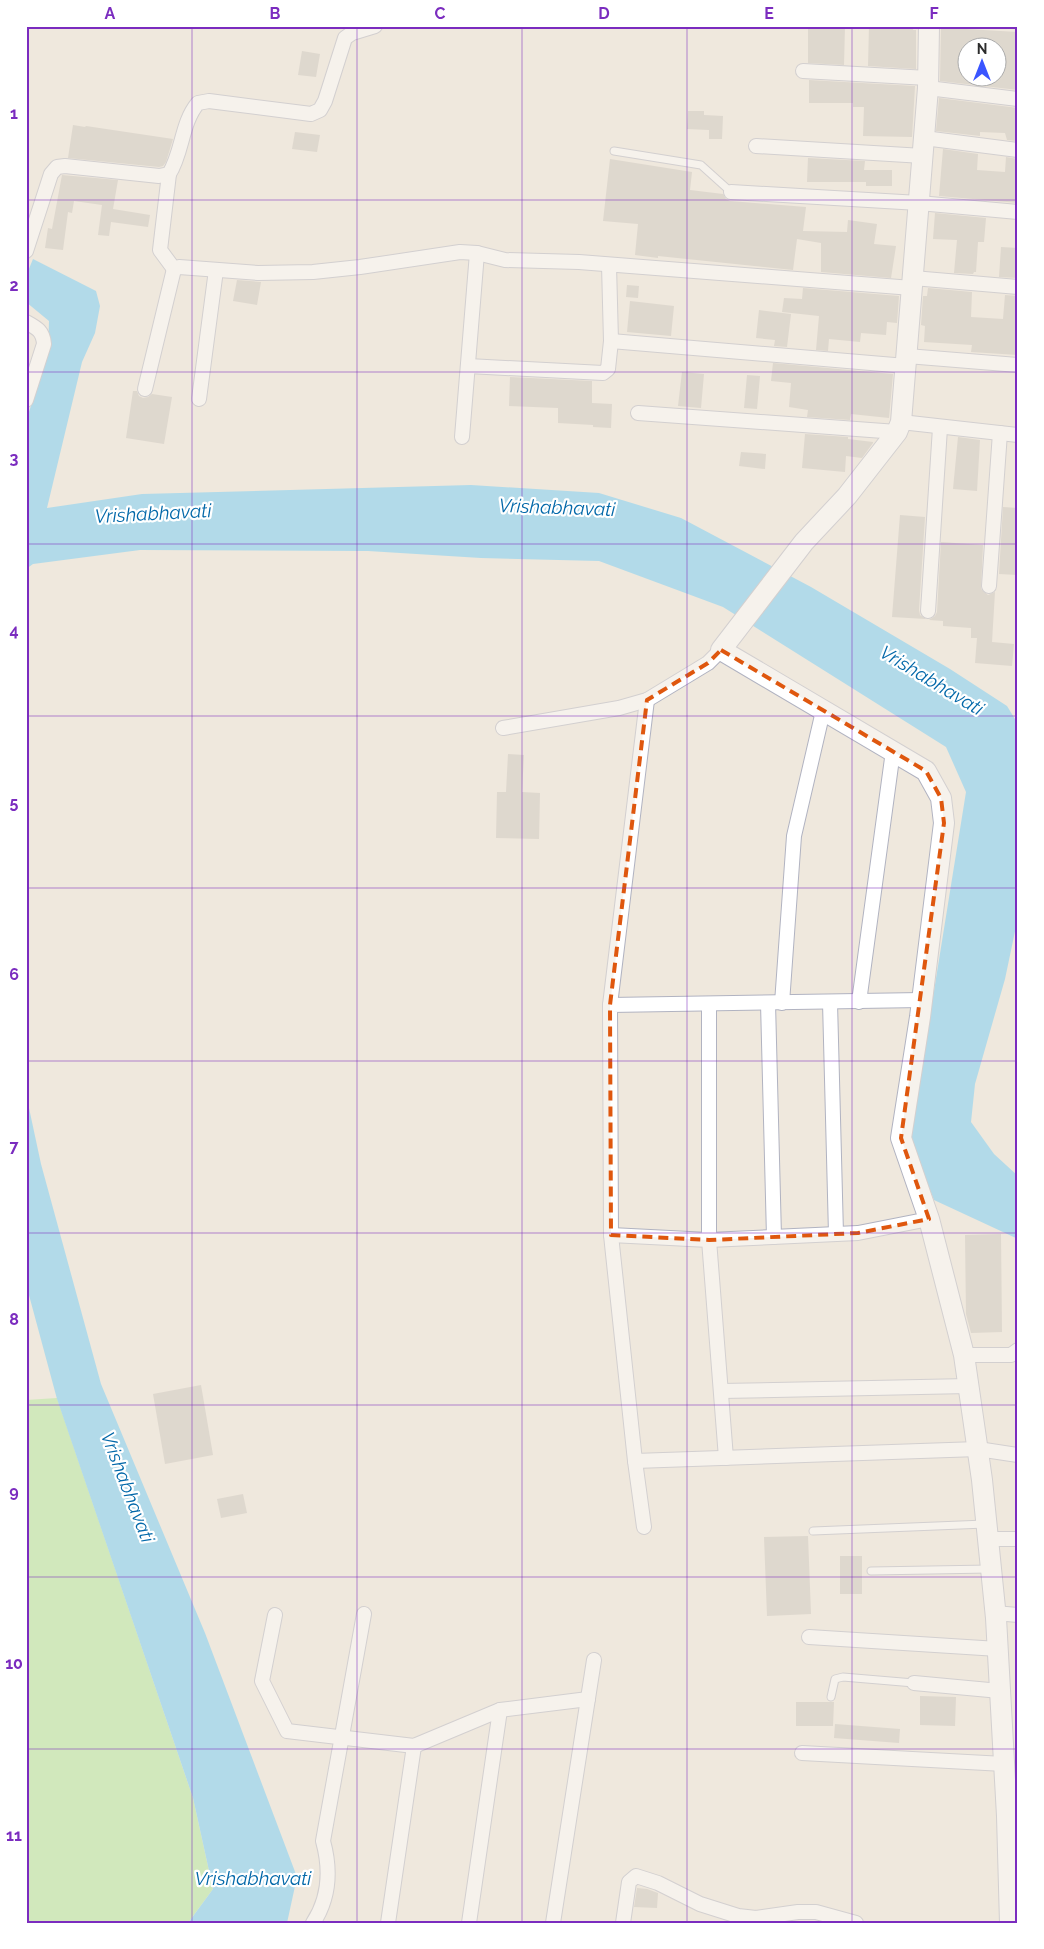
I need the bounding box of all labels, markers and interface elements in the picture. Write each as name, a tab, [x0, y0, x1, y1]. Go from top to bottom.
text: A	[105, 4, 116, 23]
text: B	[270, 4, 281, 23]
text: C	[435, 4, 446, 23]
text: D	[598, 4, 610, 23]
text: E	[764, 4, 774, 23]
text: F	[929, 4, 939, 23]
north arrow	[956, 38, 1006, 88]
text: N	[977, 41, 987, 57]
text: 1	[10, 104, 18, 123]
text: 2	[9, 276, 19, 295]
text: 3	[10, 449, 19, 468]
water label: Vrishabhavati	[498, 494, 617, 520]
water label: Vrishabhavati	[94, 499, 213, 527]
text: 4	[9, 621, 19, 640]
water label: Vrishabhavati	[876, 640, 989, 720]
text: 5	[10, 793, 19, 812]
text: 6	[9, 965, 19, 984]
text: 7	[10, 1137, 19, 1156]
text: 8	[9, 1310, 19, 1329]
water label: Vrishabhavati	[97, 1429, 160, 1546]
text: 9	[9, 1482, 19, 1501]
text: 10	[5, 1654, 23, 1673]
text: 11	[6, 1826, 22, 1845]
water label: Vrishabhavati	[195, 1867, 312, 1889]

